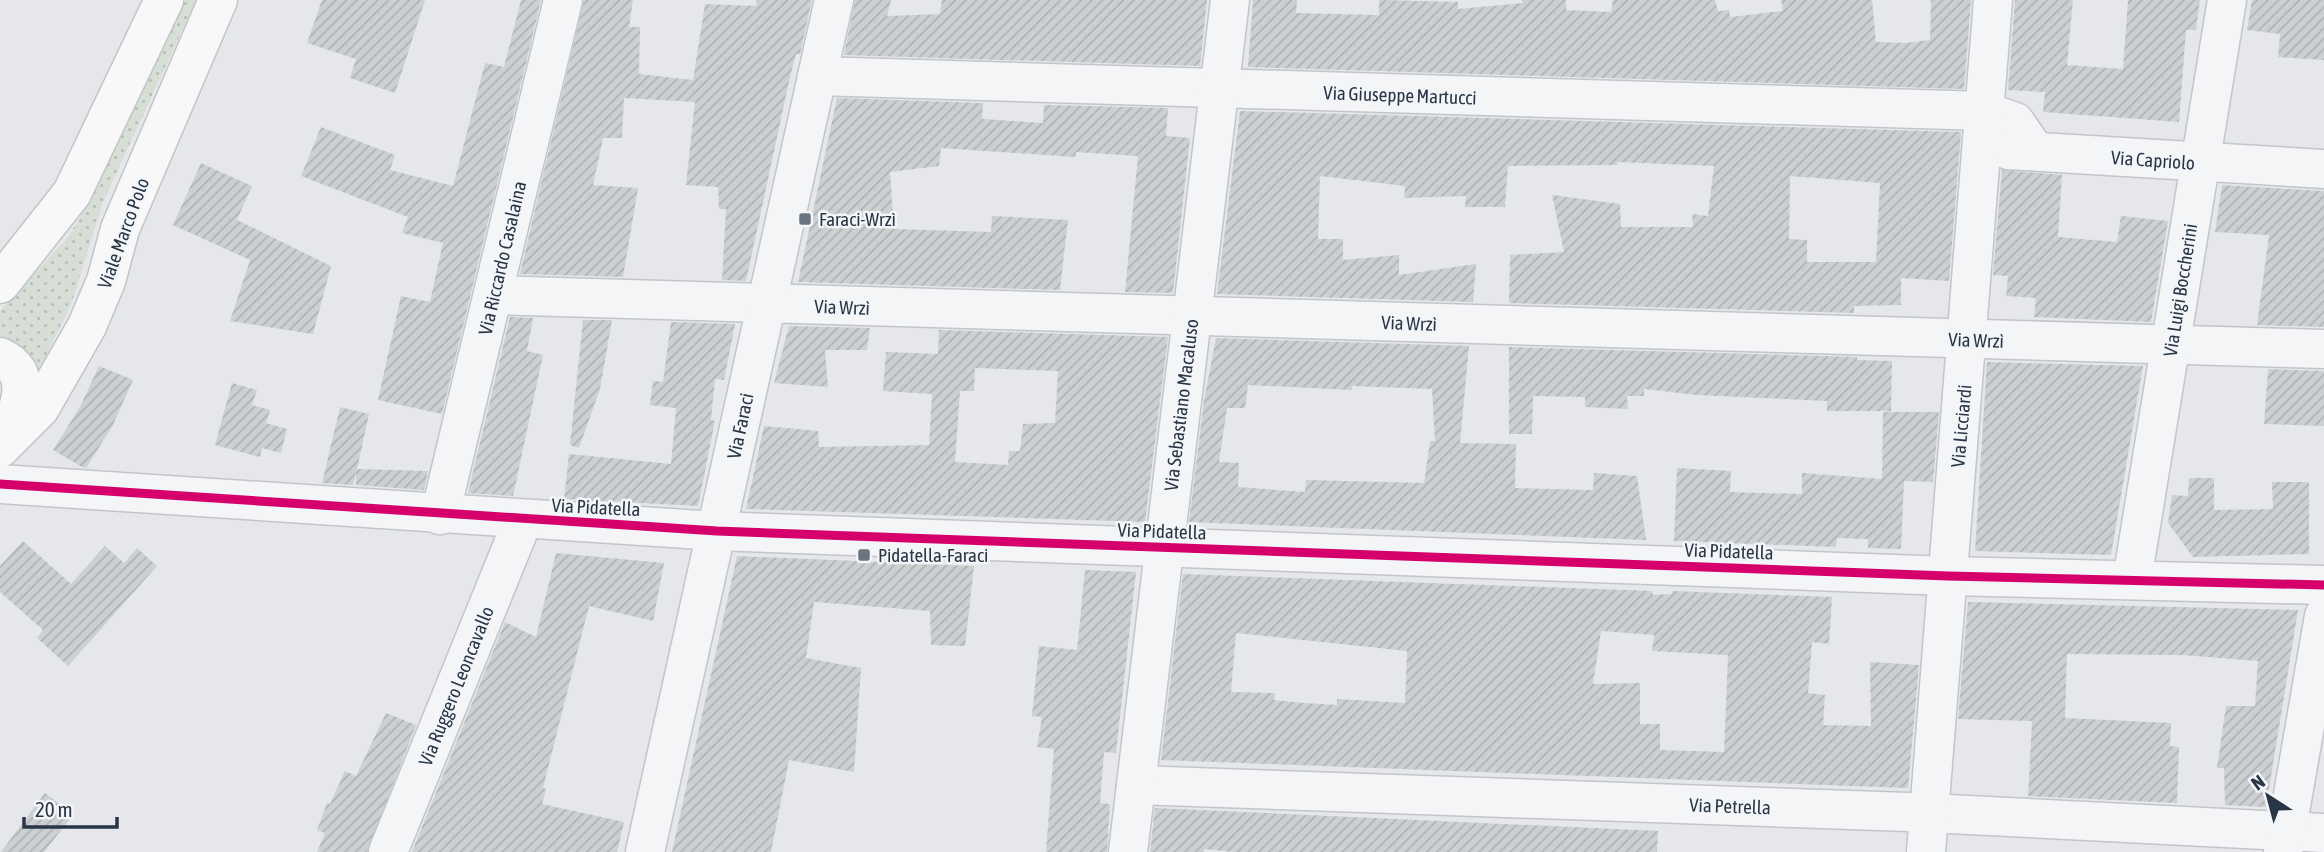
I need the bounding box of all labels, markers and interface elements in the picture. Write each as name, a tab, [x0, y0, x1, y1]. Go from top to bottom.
street label: Via Giuseppe Martucci	[1323, 81, 1477, 109]
street label: Via Capriolo	[2110, 146, 2196, 174]
street label: Viale Marco Polo	[93, 175, 153, 291]
street label: Via Riccardo Casalaina	[474, 179, 530, 337]
place label: Faraci-Wrzì	[819, 208, 896, 230]
marker: Faraci-Wrzì	[797, 211, 813, 227]
street label: Via Luigi Boccherini	[2159, 222, 2201, 358]
street label: Via Wrzì	[814, 295, 870, 319]
street label: Via Wrzì	[1381, 311, 1437, 335]
street label: Via Sebastiano Macaluso	[1160, 318, 1202, 492]
street label: Via Wrzì	[1948, 328, 2004, 352]
street label: Via Licciardi	[1946, 384, 1976, 468]
street label: Via Faraci	[722, 391, 758, 461]
street label: Via Pidatella	[551, 494, 641, 520]
street label: Via Pidatella	[1117, 518, 1207, 544]
street label: Via Pidatella	[1684, 538, 1774, 564]
place label: Pidatella-Faraci	[878, 544, 988, 566]
marker: Pidatella-Faraci	[856, 547, 872, 563]
street label: Via Ruggero Leoncavallo	[414, 603, 498, 769]
north arrow	[2233, 761, 2303, 831]
text: N	[2247, 770, 2269, 794]
scale bar	[24, 786, 117, 830]
street label: Via Petrella	[1689, 794, 1771, 818]
text: 20 m	[35, 797, 73, 821]

